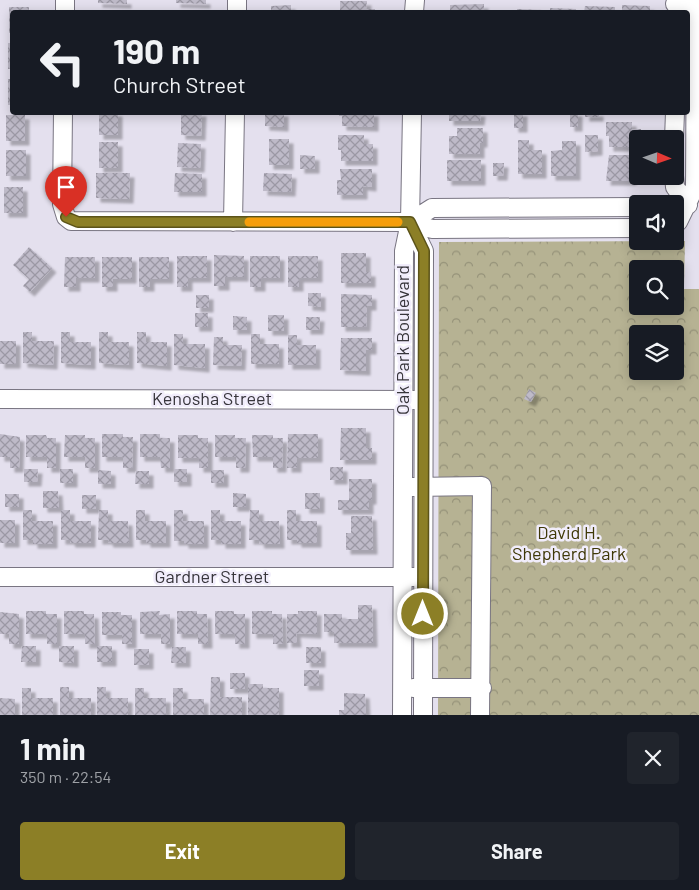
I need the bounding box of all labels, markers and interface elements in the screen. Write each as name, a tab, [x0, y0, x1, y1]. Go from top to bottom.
text: 190 m	[113, 29, 200, 71]
icon: left	[30, 30, 95, 95]
text: Church Street	[113, 71, 246, 97]
north arrow	[629, 130, 684, 185]
map controls	[629, 130, 684, 380]
pin	[45, 166, 87, 217]
icon: arrive	[52, 173, 80, 201]
button: sound	[629, 195, 684, 250]
button: search	[629, 260, 684, 315]
street label: Oak Park Boulevard	[391, 265, 413, 415]
button: layers	[629, 325, 684, 380]
street label: Kenosha Street	[152, 387, 272, 409]
park label: David H. Shepherd Park	[512, 521, 626, 564]
street label: Gardner Street	[155, 565, 269, 587]
position arrow	[396, 587, 448, 639]
text: 1 min	[20, 730, 86, 766]
button: close	[627, 732, 679, 784]
text: 350 m · 22:54	[20, 767, 111, 786]
button: Exit	[20, 822, 345, 880]
button: Share	[355, 822, 679, 880]

